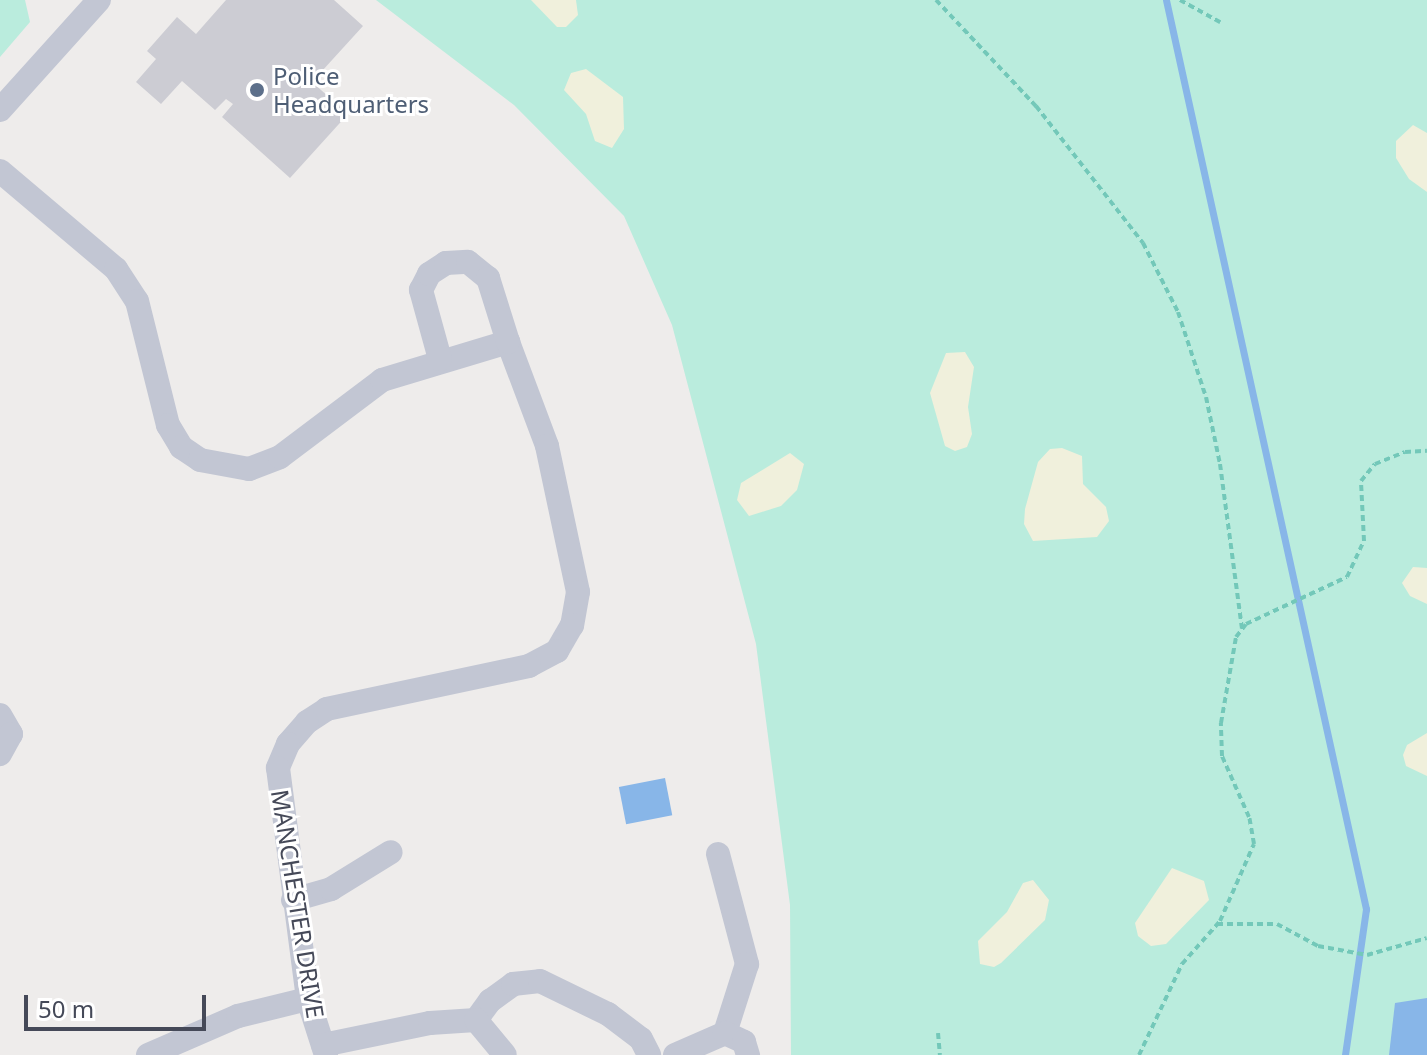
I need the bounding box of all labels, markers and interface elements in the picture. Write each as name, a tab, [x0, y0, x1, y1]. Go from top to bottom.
place label: Police Headquarters	[273, 62, 429, 118]
marker: Police Headquarters	[248, 81, 266, 99]
street label: MANCHESTER DRIVE	[266, 788, 330, 1020]
scale bar	[28, 979, 210, 1029]
text: 50 m	[38, 992, 94, 1025]

